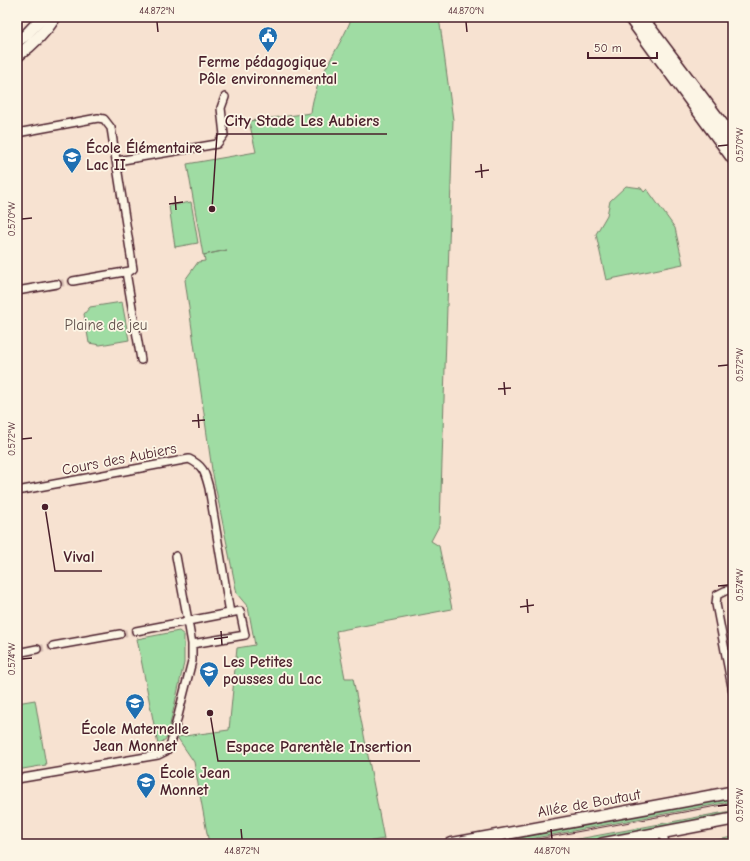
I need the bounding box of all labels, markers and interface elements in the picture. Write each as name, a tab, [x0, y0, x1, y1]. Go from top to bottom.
text: 44.872°N	[139, 5, 175, 17]
text: 44.870°N	[448, 5, 484, 17]
public building icon: Ferme pédagogique - Pôle environnemental	[257, 25, 279, 53]
scale bar	[588, 34, 657, 60]
text: 50 m	[594, 41, 622, 55]
place label: Ferme pédagogique - Pôle environnemental	[198, 53, 338, 88]
callout: City Stade Les Aubiers	[217, 106, 387, 134]
text: City Stade Les Aubiers	[225, 112, 379, 130]
text: 0.570°W	[734, 127, 746, 163]
place label: École Élémentaire Lac II	[86, 138, 202, 174]
school or university icon: École Élémentaire Lac II	[61, 146, 83, 174]
text: 0.570°W	[6, 201, 18, 237]
park label: Plaine de jeu	[65, 316, 147, 334]
text: 0.572°W	[734, 348, 746, 382]
text: 0.572°W	[6, 422, 18, 456]
street label: Cours des Aubiers	[60, 439, 178, 479]
callout: Vival	[55, 543, 102, 571]
text: Vival	[64, 548, 94, 566]
text: 0.574°W	[734, 568, 746, 601]
text: 0.574°W	[6, 642, 18, 675]
place label: Les Petites pousses du Lac	[223, 653, 321, 688]
school or university icon: Les Petites pousses du Lac	[198, 660, 220, 688]
school or university icon: École Maternelle Jean Monnet	[124, 692, 146, 720]
place label: École Maternelle Jean Monnet	[81, 719, 189, 755]
callout: Espace Parentèle Insertion	[218, 733, 420, 761]
text: Espace Parentèle Insertion	[226, 738, 412, 756]
place label: École Jean Monnet	[160, 763, 230, 799]
school or university icon: École Jean Monnet	[135, 771, 157, 799]
street label: Allée de Boutaut	[536, 785, 643, 821]
text: 0.576°W	[734, 788, 746, 822]
text: 44.872°N	[224, 845, 260, 857]
text: 44.870°N	[534, 845, 570, 857]

